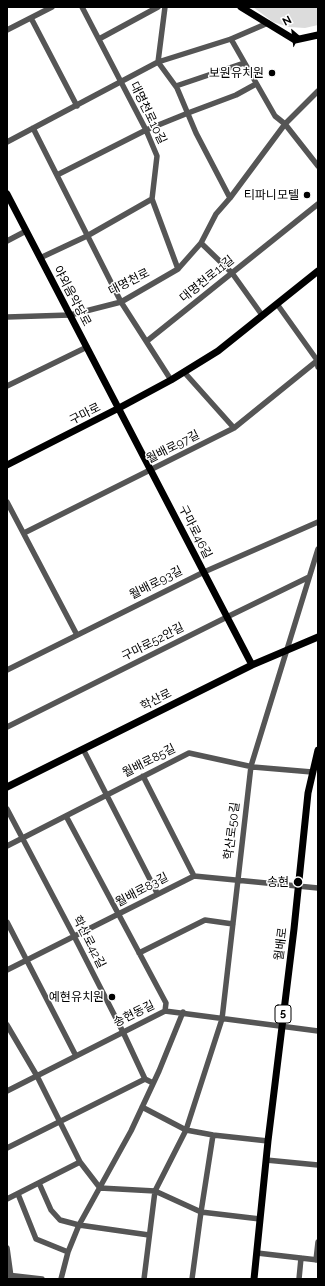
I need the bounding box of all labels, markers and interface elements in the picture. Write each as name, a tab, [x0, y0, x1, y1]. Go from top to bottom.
north arrow	[273, 12, 313, 52]
text: N	[280, 13, 294, 29]
place label: 보원유치원	[209, 66, 264, 80]
marker: 보원유치원	[267, 68, 277, 78]
street label: 대명천로10길	[127, 79, 169, 147]
place label: 티파니모텔	[244, 188, 299, 202]
marker: 티파니모텔	[302, 190, 312, 200]
street label: 대명천로11길	[177, 253, 237, 305]
street label: 야외음악당로	[50, 263, 94, 329]
street label: 대명천로	[106, 266, 152, 298]
street label: 구마로	[67, 400, 103, 428]
street label: 월배로97길	[144, 428, 202, 466]
street label: 구마로46길	[175, 503, 215, 561]
street label: 월배로93길	[127, 564, 185, 602]
street label: 구마로52안길	[119, 620, 187, 664]
street label: 학산로	[138, 686, 174, 714]
street label: 월배로85길	[120, 741, 178, 781]
street label: 학산로50길	[221, 801, 243, 861]
street label: 월배로83길	[113, 870, 171, 910]
place label: 송현	[267, 875, 289, 889]
marker: 송현	[292, 876, 304, 888]
street label: 학산로42길	[70, 913, 108, 971]
street label: 월배로	[272, 927, 290, 961]
place label: 예현유치원	[49, 990, 104, 1004]
marker: 예현유치원	[107, 992, 117, 1002]
street label: 송현동길	[111, 998, 157, 1030]
road number: 5	[275, 1005, 291, 1023]

